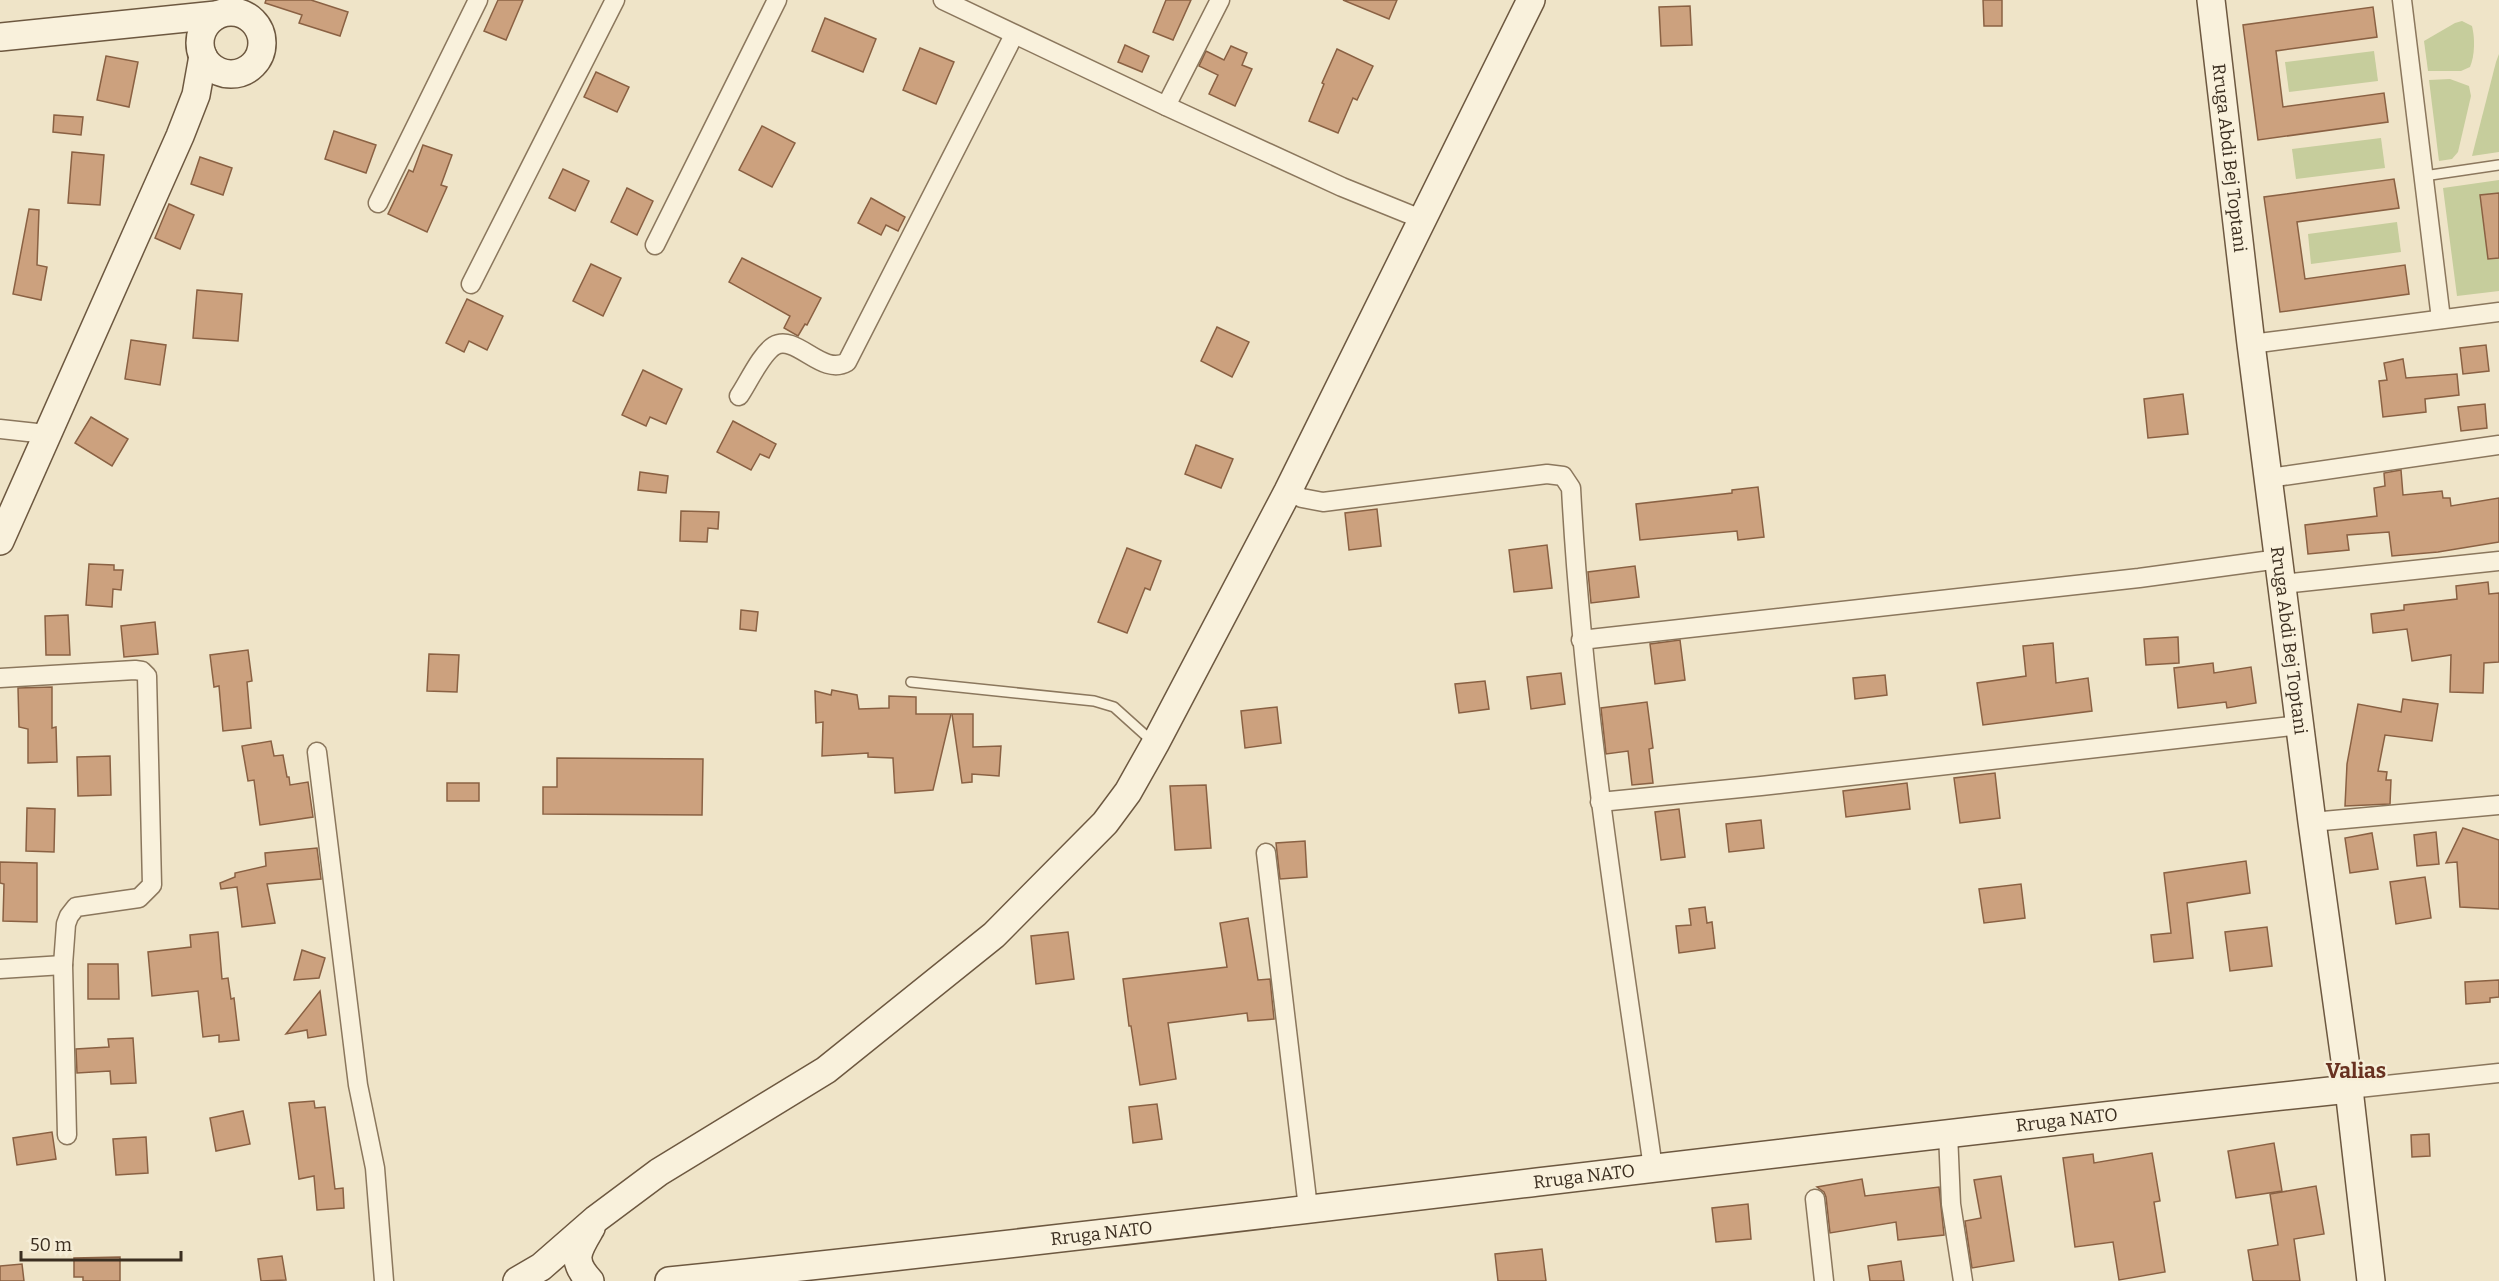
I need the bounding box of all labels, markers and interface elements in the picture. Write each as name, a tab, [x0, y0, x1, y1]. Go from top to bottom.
street label: Rruga Abdi Bej Toptani	[2207, 62, 2251, 253]
street label: Rruga Abdi Bej Toptani	[2266, 545, 2312, 736]
district label: Valias	[2326, 1058, 2386, 1084]
street label: Rruga NATO	[2015, 1103, 2119, 1137]
street label: Rruga NATO	[1532, 1159, 1636, 1193]
street label: Rruga NATO	[1049, 1217, 1154, 1250]
scale bar	[21, 1224, 182, 1262]
text: 50 m	[30, 1234, 72, 1256]

